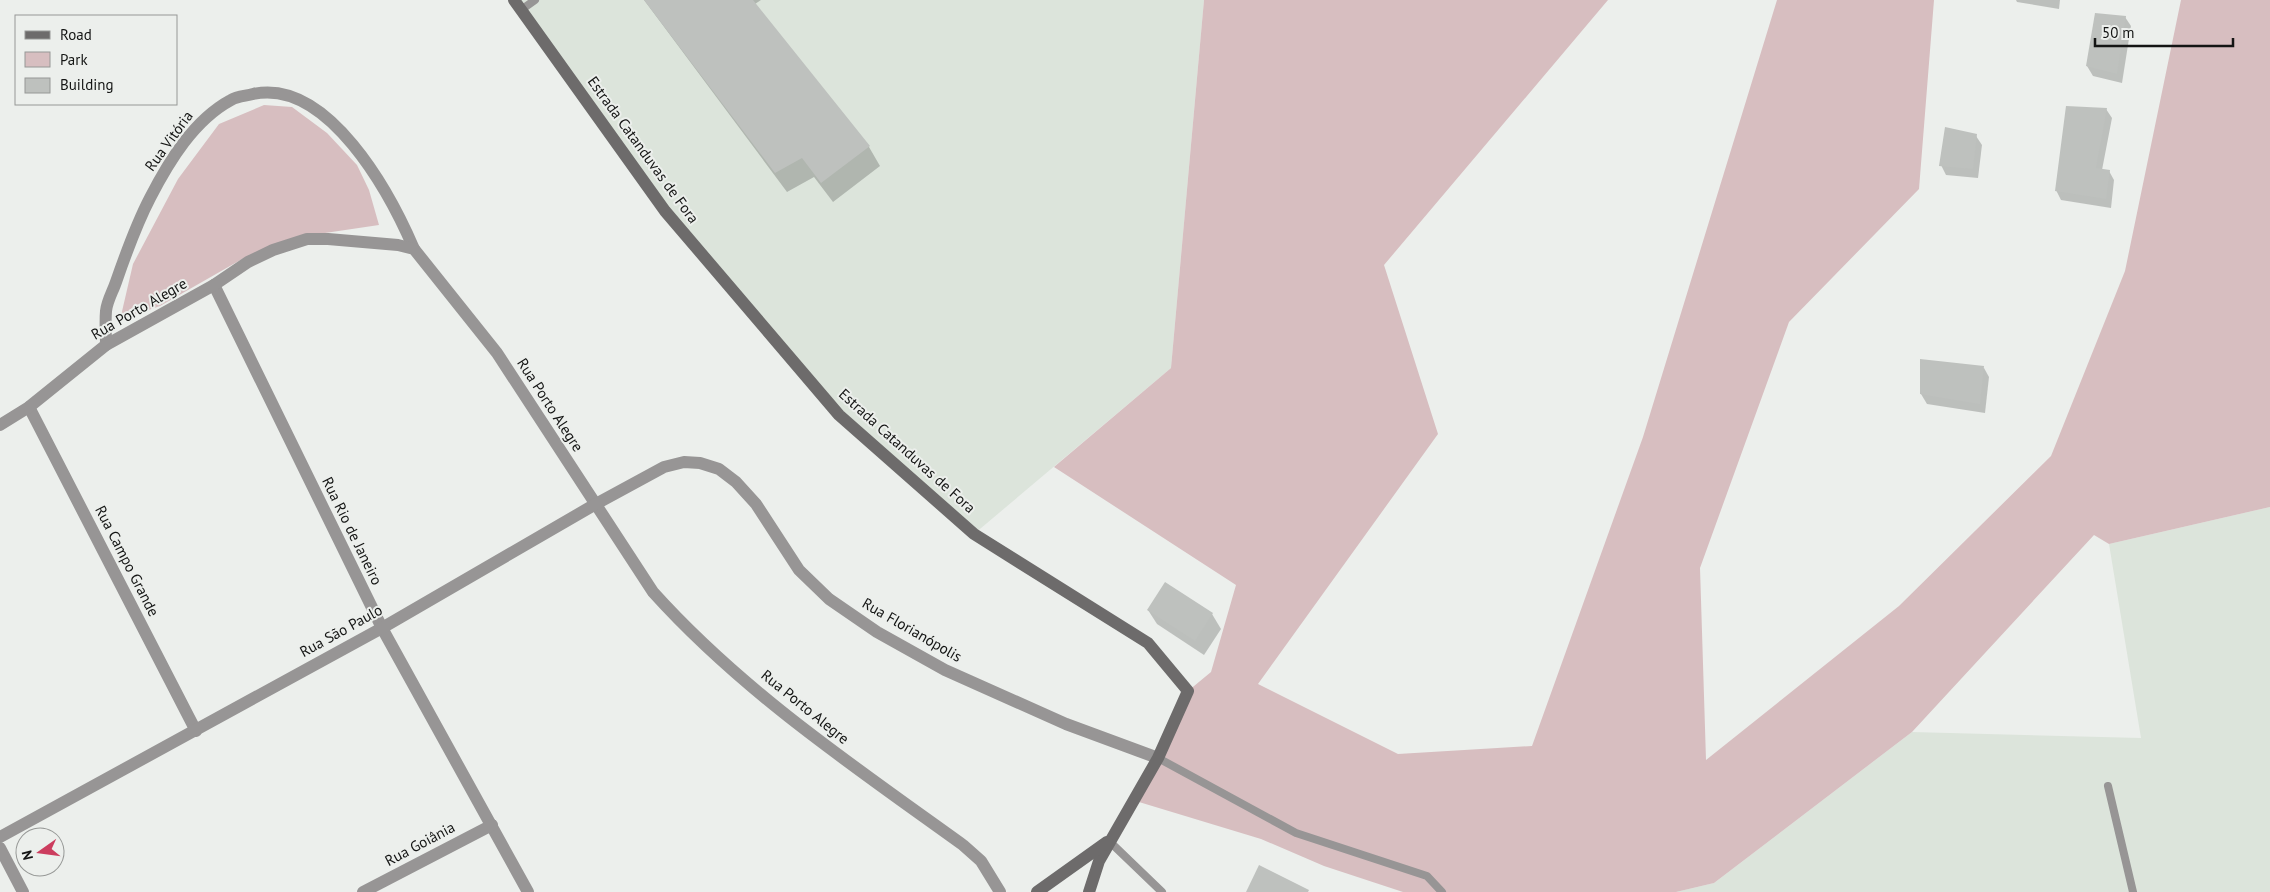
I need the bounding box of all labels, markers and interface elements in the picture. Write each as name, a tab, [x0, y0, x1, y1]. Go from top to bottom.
legend	[15, 15, 178, 105]
scale bar	[2095, 15, 2232, 47]
text: 50 m	[2102, 23, 2135, 42]
text: Road	[60, 25, 92, 44]
text: Park	[60, 50, 88, 69]
street label: Estrada Catanduvas de Fora	[584, 72, 703, 227]
text: Building	[60, 75, 114, 94]
street label: Rua Vitória	[140, 107, 197, 175]
street label: Rua Porto Alegre	[87, 273, 190, 344]
street label: Rua Porto Alegre	[513, 354, 588, 455]
street label: Estrada Catanduvas de Fora	[835, 384, 980, 517]
street label: Rua Rio de Janeiro	[318, 474, 387, 588]
street label: Rua Campo Grande	[91, 502, 164, 619]
street label: Rua Florianópolis	[859, 593, 966, 666]
street label: Rua São Paulo	[296, 600, 385, 661]
street label: Rua Porto Alegre	[758, 665, 853, 748]
street label: Rua Goiânia	[381, 817, 458, 870]
north arrow	[15, 827, 65, 877]
text: N	[18, 849, 37, 862]

